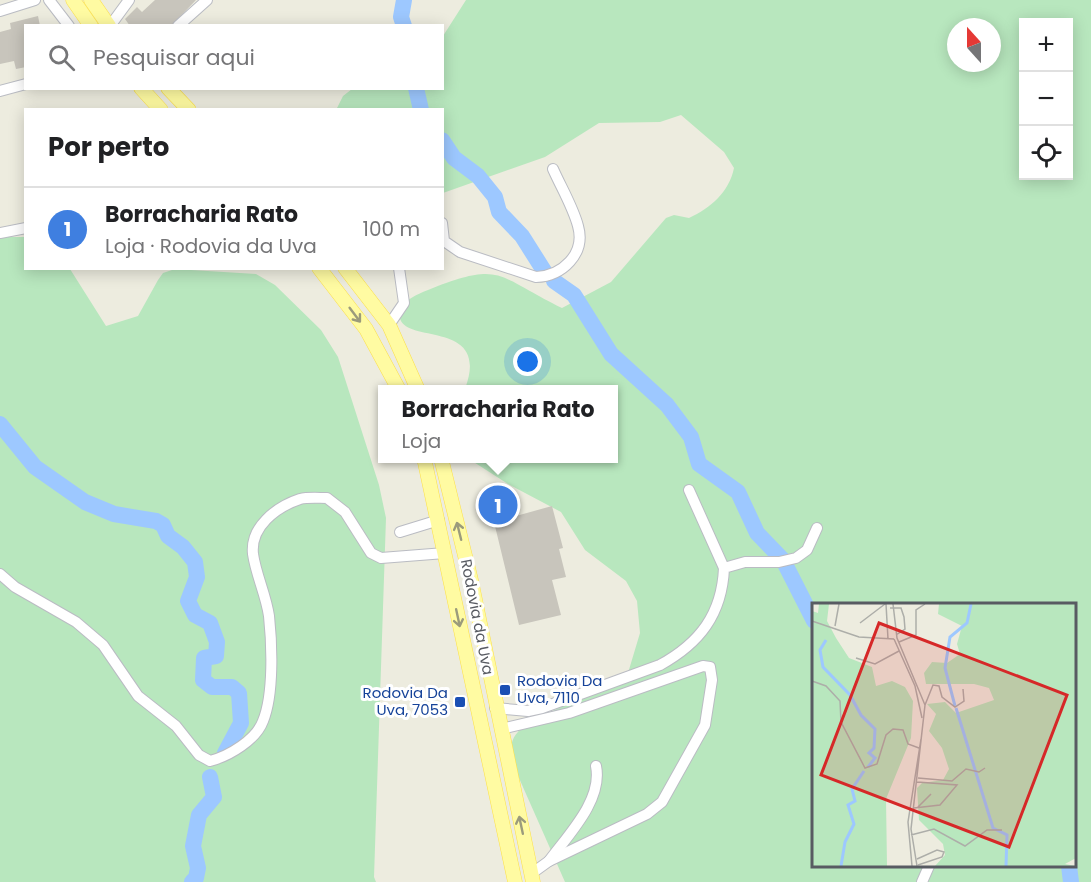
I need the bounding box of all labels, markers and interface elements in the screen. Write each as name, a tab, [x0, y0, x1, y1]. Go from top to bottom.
north arrow	[947, 18, 1001, 72]
map controls	[1019, 18, 1073, 180]
button: +	[1019, 18, 1073, 72]
search box	[24, 24, 444, 90]
icon: search	[45, 41, 78, 74]
text: Pesquisar aqui	[93, 42, 255, 73]
button: −	[1019, 72, 1073, 126]
button: locate	[1019, 126, 1073, 180]
text: Por perto	[48, 129, 169, 165]
text: Borracharia Rato	[105, 199, 298, 230]
text: 1	[64, 215, 71, 243]
text: 100 m	[363, 215, 420, 243]
text: Loja · Rodovia da Uva	[105, 232, 317, 260]
one-way arrow	[348, 307, 361, 323]
your location	[513, 347, 542, 376]
popup	[378, 385, 618, 463]
text: Borracharia Rato	[401, 394, 595, 425]
text: Loja	[401, 427, 441, 455]
pin: 1	[478, 482, 518, 528]
one-way arrow	[453, 522, 465, 541]
street label: Rodovia da Uva	[456, 557, 499, 677]
inset map	[812, 603, 1076, 867]
one-way arrow	[453, 608, 464, 628]
place label: Rodovia Da Uva, 7110	[517, 670, 602, 708]
place label: Rodovia Da Uva, 7053	[363, 682, 448, 720]
marker: Rodovia Da Uva, 7110	[498, 683, 512, 697]
marker: Rodovia Da Uva, 7053	[453, 695, 467, 709]
one-way arrow	[515, 815, 526, 835]

